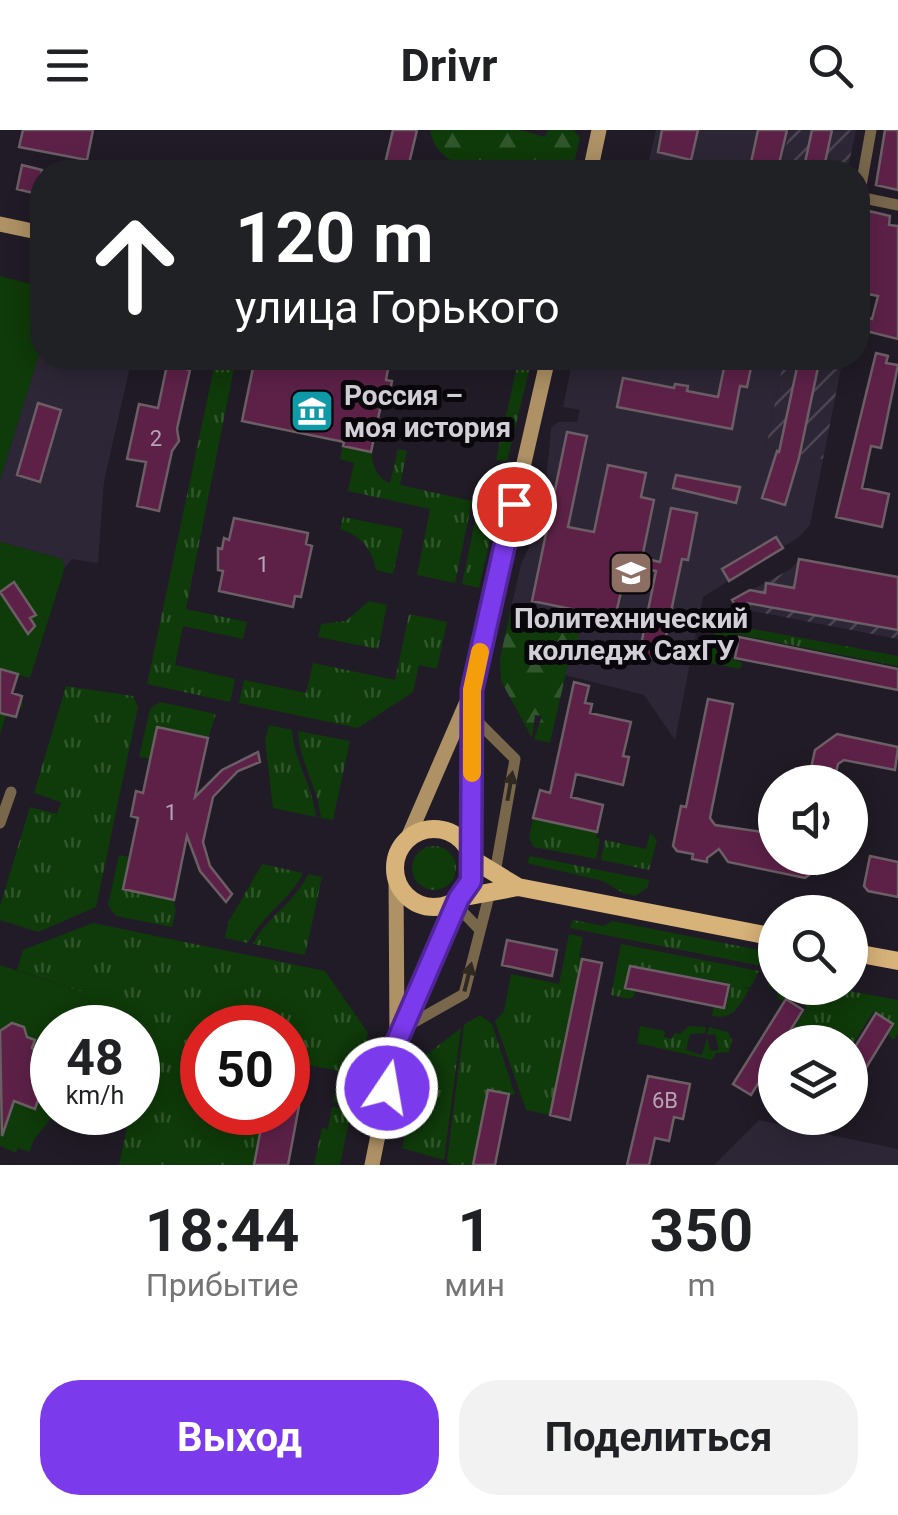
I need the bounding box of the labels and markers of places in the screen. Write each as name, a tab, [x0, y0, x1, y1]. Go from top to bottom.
place label: Россия – моя история	[344, 379, 511, 444]
museum icon: Россия – моя история	[289, 388, 335, 434]
pin	[472, 462, 557, 547]
school or university icon: Политехнический колледж СахГУ	[608, 550, 654, 596]
place label: Политехнический колледж СахГУ	[514, 602, 748, 667]

